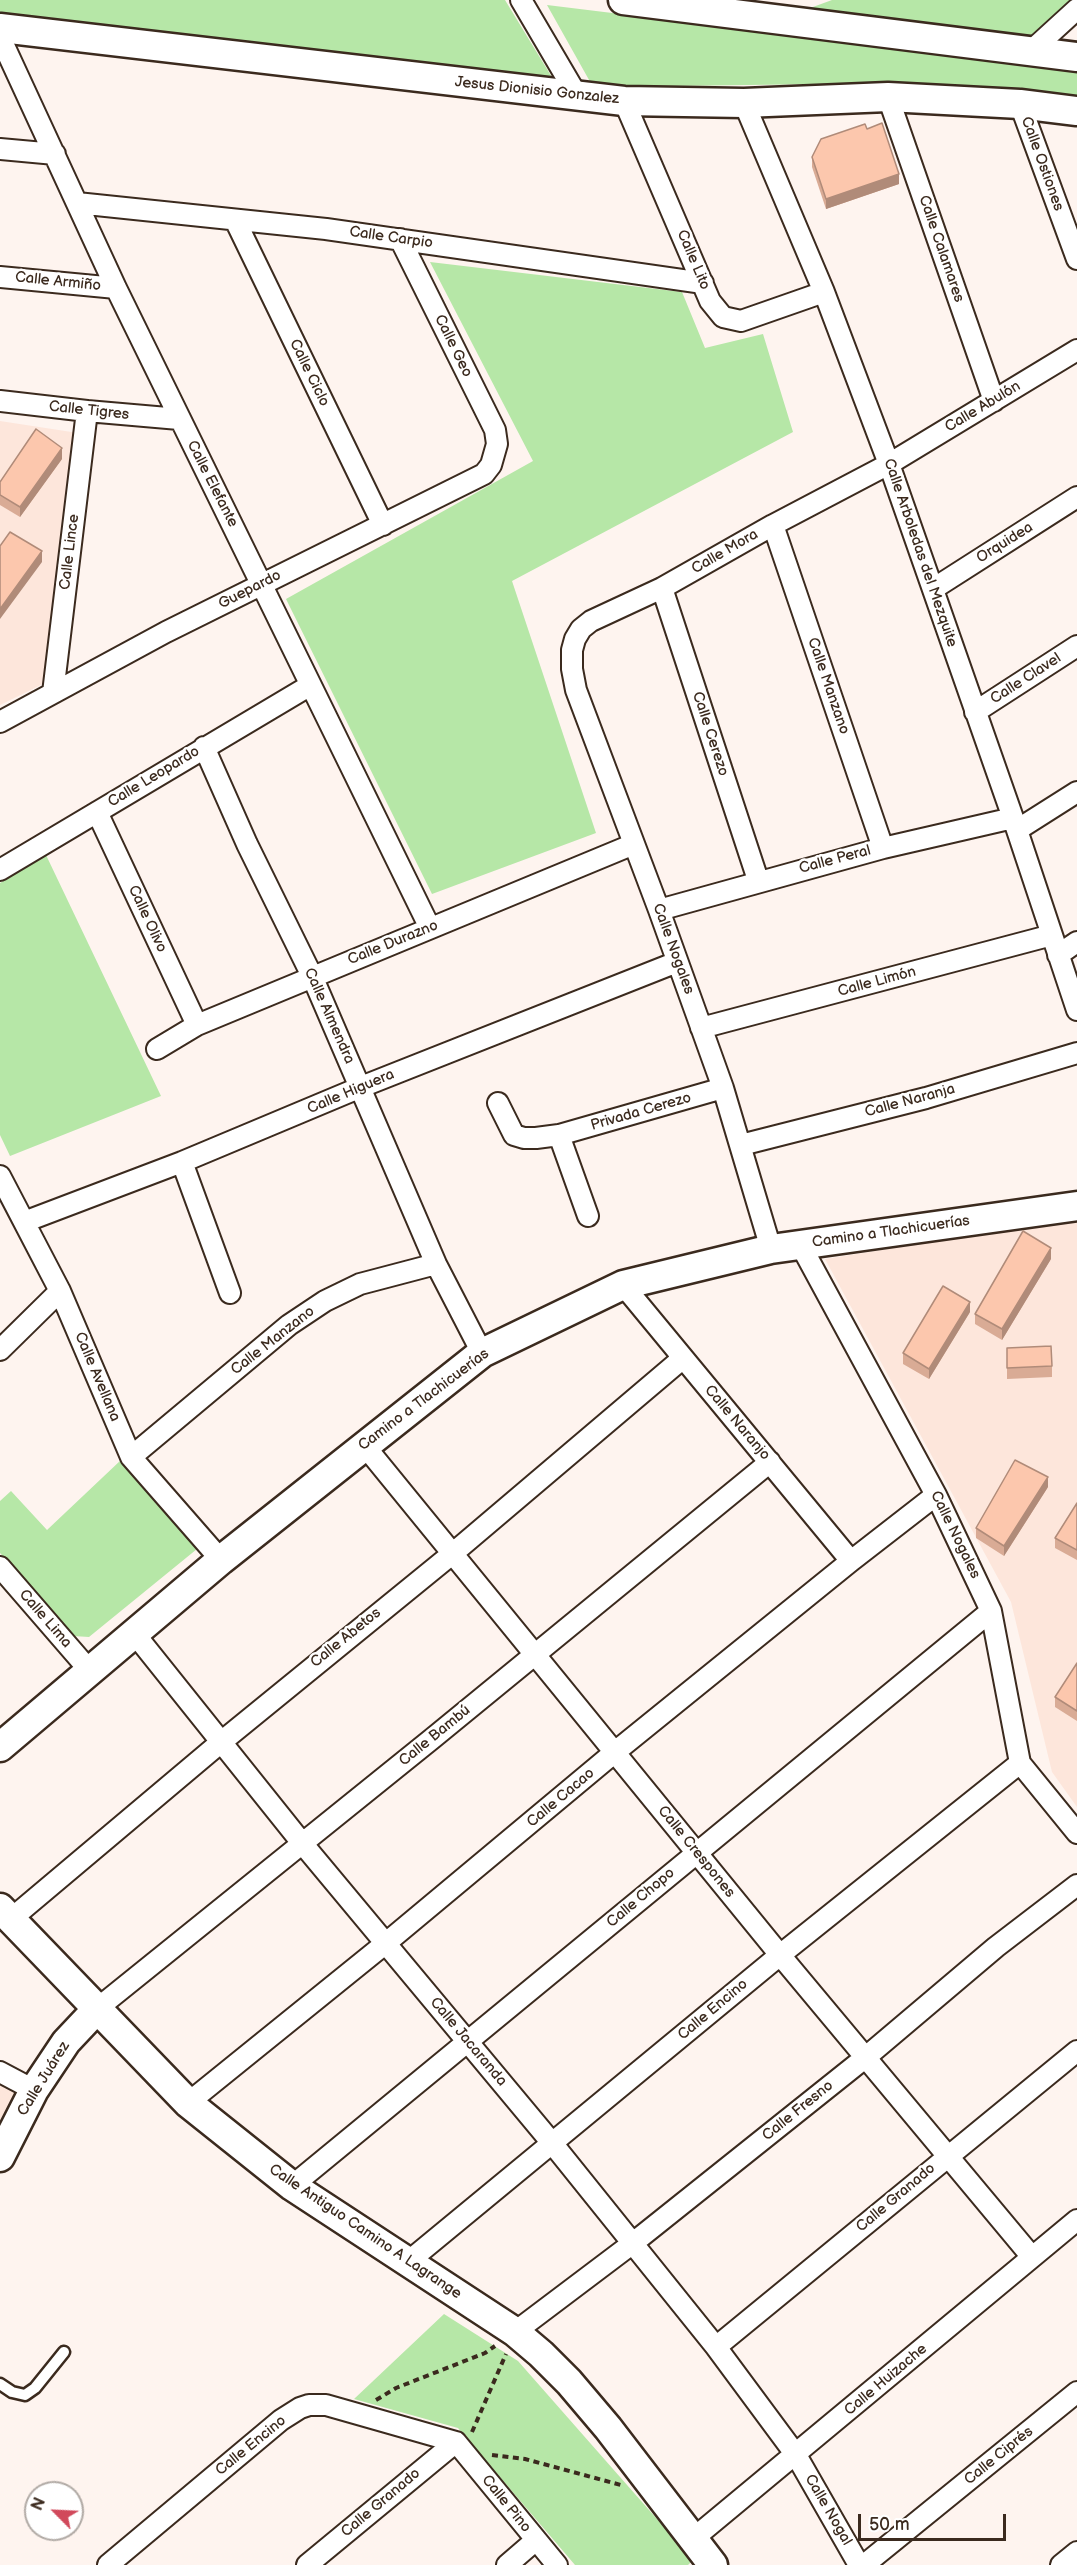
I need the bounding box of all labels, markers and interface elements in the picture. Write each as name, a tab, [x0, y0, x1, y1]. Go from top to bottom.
street label: Jesus Dionisio Gonzalez	[454, 73, 620, 109]
street label: Calle Ostiones	[1017, 114, 1067, 214]
street label: Calle Calamares	[914, 193, 968, 305]
street label: Calle Carpio	[348, 223, 434, 253]
street label: Calle Lito	[672, 227, 714, 293]
street label: Calle Armiño	[14, 269, 102, 295]
street label: Calle Geo	[430, 312, 476, 380]
street label: Calle Ciclo	[285, 336, 333, 410]
street label: Calle Abulón	[942, 377, 1024, 437]
street label: Calle Tigres	[48, 398, 130, 424]
street label: Calle Elefante	[182, 438, 242, 530]
street label: Calle Arboledas del Mezquite	[879, 456, 961, 650]
street label: Calle Lince	[56, 513, 84, 591]
street label: Orquidea	[973, 519, 1037, 567]
street label: Calle Mora	[689, 526, 761, 578]
street label: Guepardo	[216, 567, 284, 613]
street label: Calle Manzano	[803, 635, 853, 737]
street label: Calle Clavel	[987, 650, 1065, 708]
street label: Calle Cerezo	[688, 689, 732, 779]
street label: Calle Leopardo	[105, 743, 203, 811]
street label: Calle Peral	[797, 842, 873, 878]
street label: Calle Olivo	[124, 883, 170, 955]
street label: Calle Nogales	[648, 901, 698, 997]
street label: Calle Durazno	[345, 917, 441, 969]
street label: Calle Limón	[836, 963, 918, 1001]
street label: Calle Almendra	[300, 965, 358, 1067]
street label: Calle Higuera	[305, 1066, 397, 1118]
street label: Calle Naranja	[863, 1080, 957, 1122]
street label: Privada Cerezo	[589, 1089, 693, 1135]
street label: Camino a Tlachicuerías	[811, 1212, 971, 1252]
street label: Calle Manzano	[228, 1303, 318, 1379]
street label: Calle Avellana	[70, 1330, 124, 1424]
street label: Camino a Tlachicuerías	[355, 1345, 493, 1455]
street label: Calle Naranjo	[700, 1382, 774, 1464]
street label: Calle Nogales	[926, 1488, 984, 1582]
street label: Calle Lima	[15, 1586, 75, 1652]
street label: Calle Abetos	[307, 1604, 385, 1672]
street label: Calle Bambú	[396, 1702, 474, 1770]
street label: Calle Cacao	[523, 1764, 599, 1832]
street label: Calle Crespones	[654, 1803, 738, 1901]
street label: Calle Chopo	[603, 1864, 679, 1932]
street label: Calle Encino	[674, 1976, 752, 2044]
street label: Calle Jacaranda	[426, 1994, 510, 2090]
street label: Calle Juárez	[14, 2038, 74, 2120]
street label: Calle Fresno	[759, 2077, 837, 2145]
street label: Calle Granado	[853, 2160, 939, 2236]
street label: Calle Antiguo Camino A Lagrange	[265, 2161, 465, 2303]
street label: Calle Huizache	[841, 2340, 931, 2420]
street label: Calle Encino	[212, 2412, 290, 2480]
street label: Calle Ciprés	[961, 2423, 1037, 2489]
street label: Calle Granado	[338, 2465, 424, 2541]
street label: Calle Nogal	[800, 2471, 856, 2549]
street label: Calle Pino	[477, 2472, 535, 2536]
north arrow	[24, 2481, 84, 2541]
text: N	[28, 2495, 50, 2514]
scale bar	[861, 2502, 1010, 2540]
text: 50 m	[869, 2514, 910, 2535]

